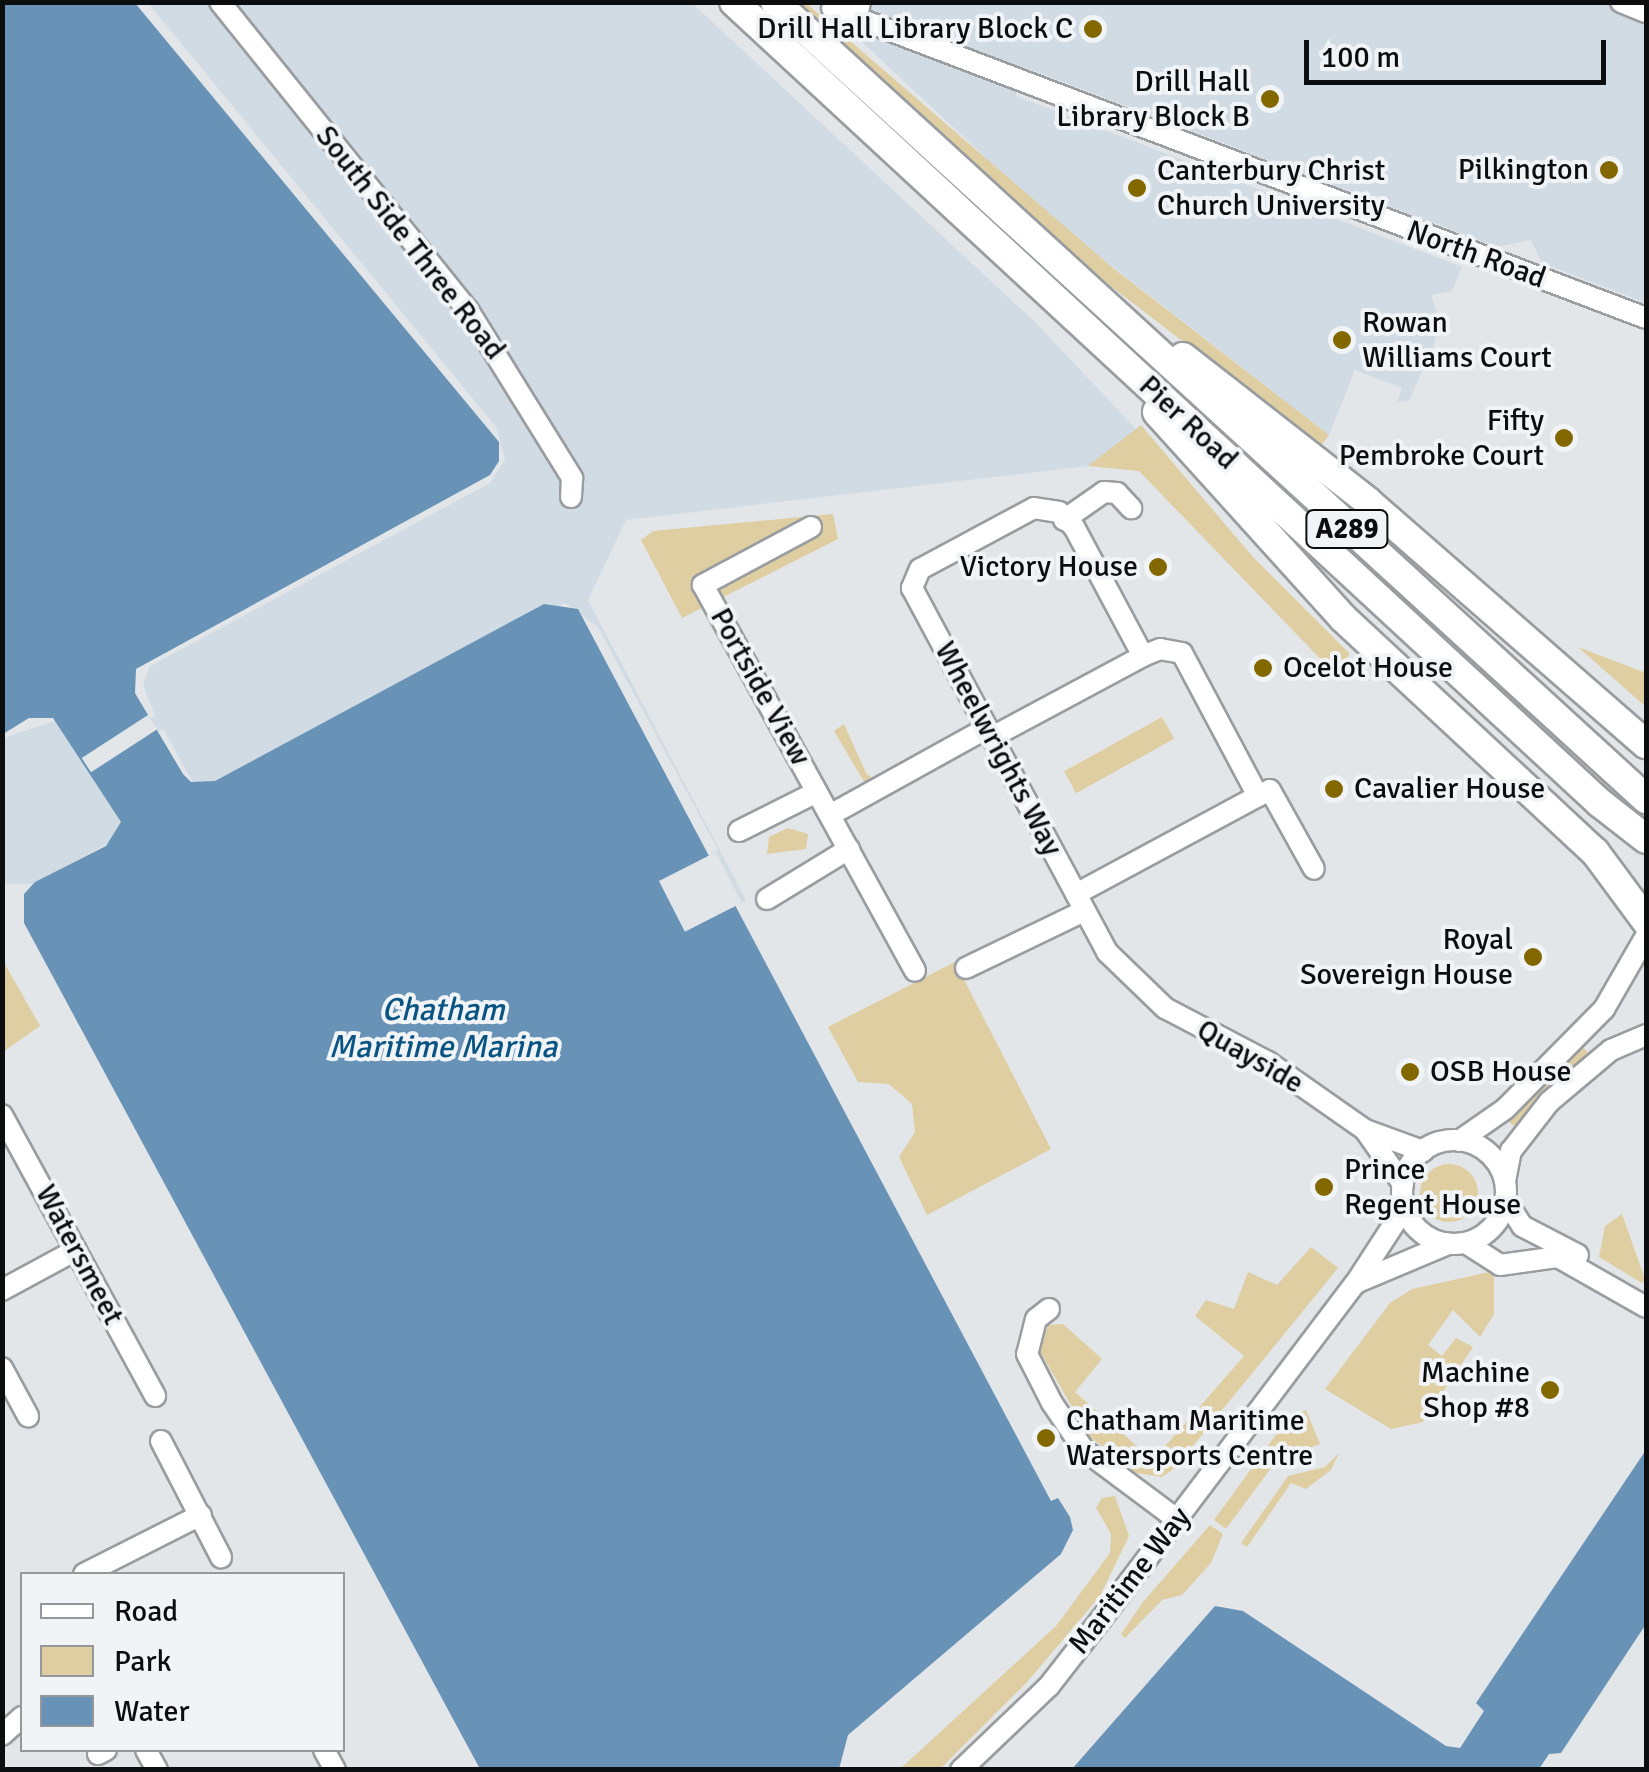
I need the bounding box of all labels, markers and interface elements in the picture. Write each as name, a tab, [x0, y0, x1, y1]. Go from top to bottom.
place label: Drill Hall Library Block C	[757, 11, 1073, 47]
marker: Drill Hall Library Block C	[1082, 18, 1104, 40]
scale bar	[1309, 20, 1612, 82]
text: 100 m	[1321, 39, 1400, 76]
place label: Drill Hall Library Block B	[1056, 64, 1250, 134]
marker: Drill Hall Library Block B	[1259, 88, 1281, 110]
street label: South Side Three Road	[308, 119, 512, 367]
place label: Pilkington	[1458, 152, 1589, 188]
place label: Canterbury Christ Church University	[1157, 153, 1385, 224]
marker: Pilkington	[1598, 159, 1620, 181]
marker: Canterbury Christ Church University	[1126, 177, 1148, 199]
street label: North Road	[1402, 213, 1550, 297]
place label: Rowan Williams Court	[1362, 305, 1552, 376]
marker: Rowan Williams Court	[1331, 329, 1353, 351]
street label: Pier Road	[1131, 368, 1245, 478]
place label: Fifty Pembroke Court	[1339, 403, 1544, 474]
marker: Fifty Pembroke Court	[1553, 427, 1575, 449]
road number: A289	[1304, 506, 1390, 552]
place label: Victory House	[960, 549, 1138, 585]
marker: Victory House	[1147, 556, 1169, 578]
street label: Portside View	[702, 602, 818, 772]
street label: Wheelwrights Way	[926, 636, 1070, 862]
place label: Ocelot House	[1283, 650, 1453, 686]
marker: Ocelot House	[1252, 657, 1274, 679]
place label: Cavalier House	[1354, 771, 1545, 807]
marker: Cavalier House	[1323, 778, 1345, 800]
place label: Royal Sovereign House	[1300, 922, 1513, 992]
marker: Royal Sovereign House	[1522, 946, 1544, 968]
water label: Chatham Maritime Marina	[329, 992, 557, 1067]
street label: Quayside	[1190, 1012, 1310, 1102]
place label: OSB House	[1430, 1054, 1572, 1090]
marker: OSB House	[1399, 1061, 1421, 1083]
place label: Prince Regent House	[1344, 1152, 1521, 1222]
marker: Prince Regent House	[1313, 1176, 1335, 1198]
street label: Watersmeet	[27, 1179, 131, 1331]
place label: Machine Shop #8	[1421, 1355, 1530, 1426]
marker: Machine Shop #8	[1539, 1379, 1561, 1401]
place label: Chatham Maritime Watersports Centre	[1066, 1403, 1313, 1474]
marker: Chatham Maritime Watersports Centre	[1035, 1427, 1057, 1449]
street label: Maritime Way	[1061, 1500, 1199, 1662]
legend	[20, 1572, 345, 1752]
text: Road	[114, 1593, 178, 1630]
text: Park	[114, 1643, 172, 1680]
text: Water	[114, 1693, 190, 1730]

